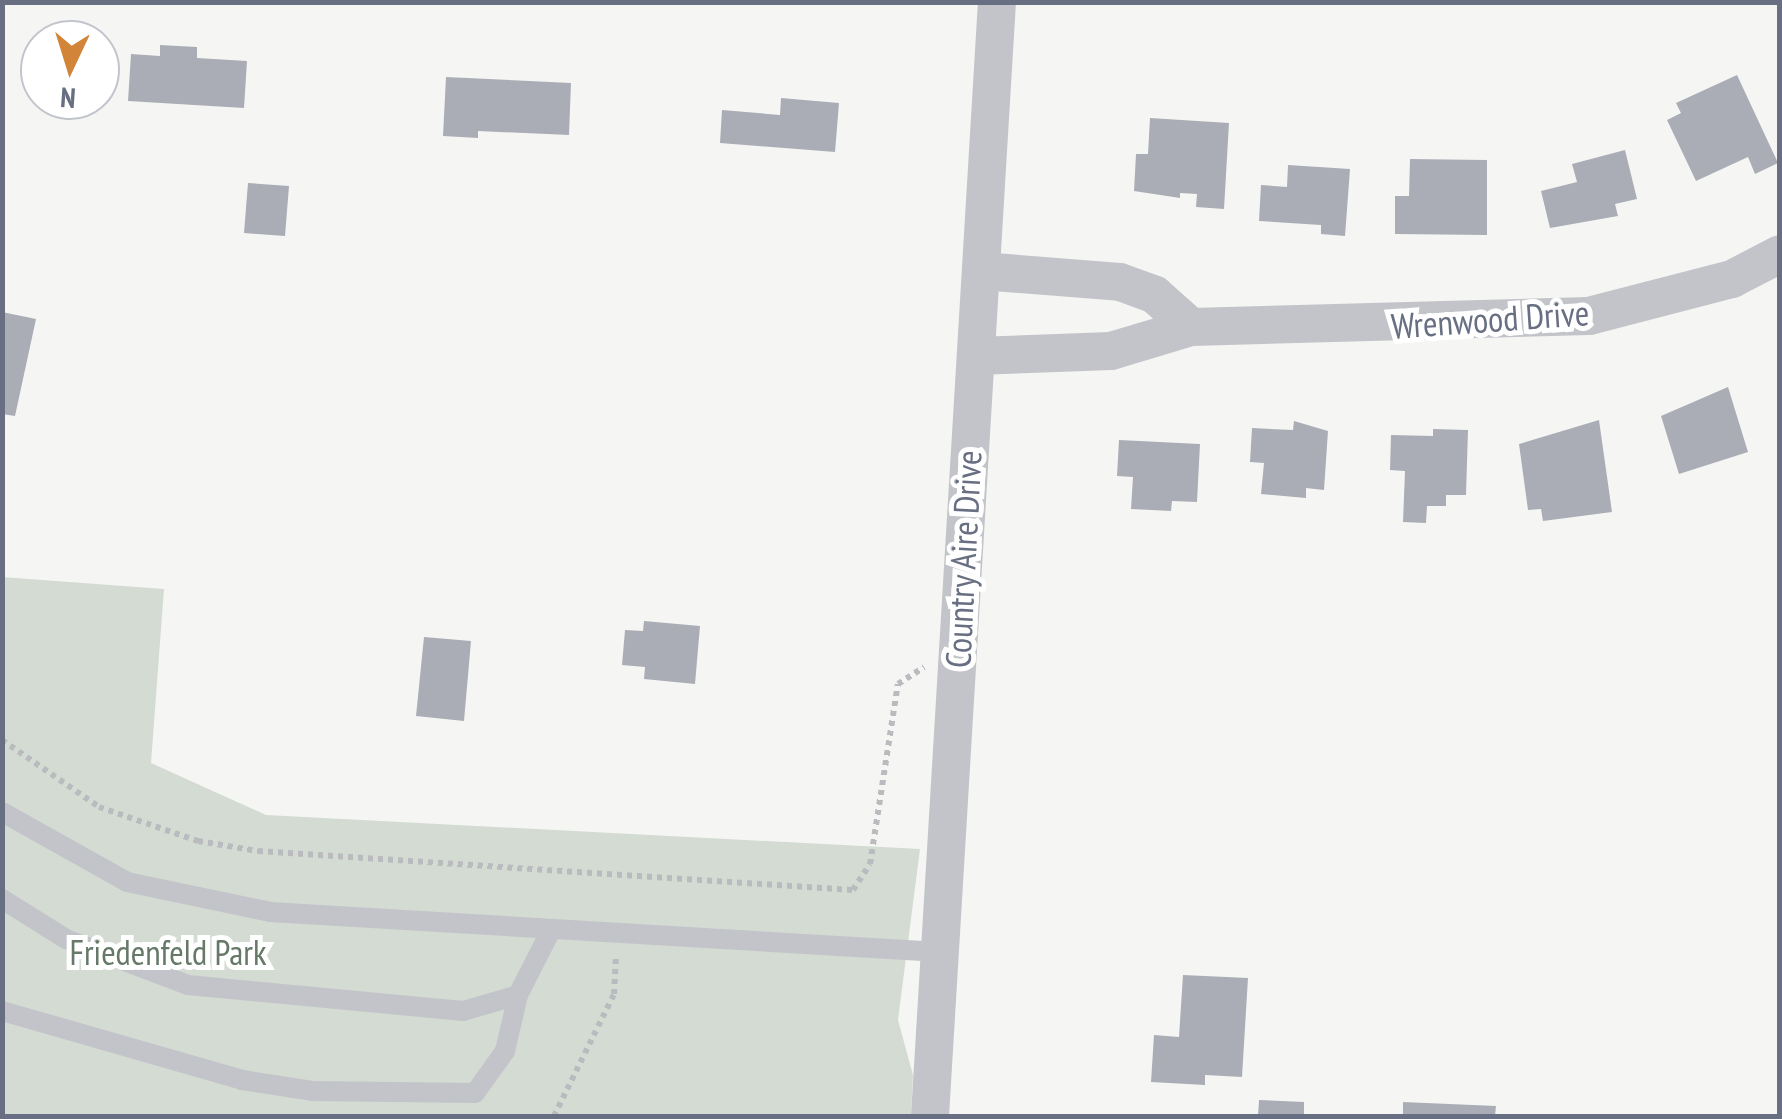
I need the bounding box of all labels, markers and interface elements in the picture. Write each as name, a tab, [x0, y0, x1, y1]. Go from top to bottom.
north arrow	[20, 20, 120, 120]
text: N	[59, 79, 77, 117]
street label: Wrenwood Drive	[1390, 291, 1590, 347]
street label: Country Aire Drive	[936, 448, 990, 670]
park label: Friedenfeld Park	[70, 931, 266, 973]

